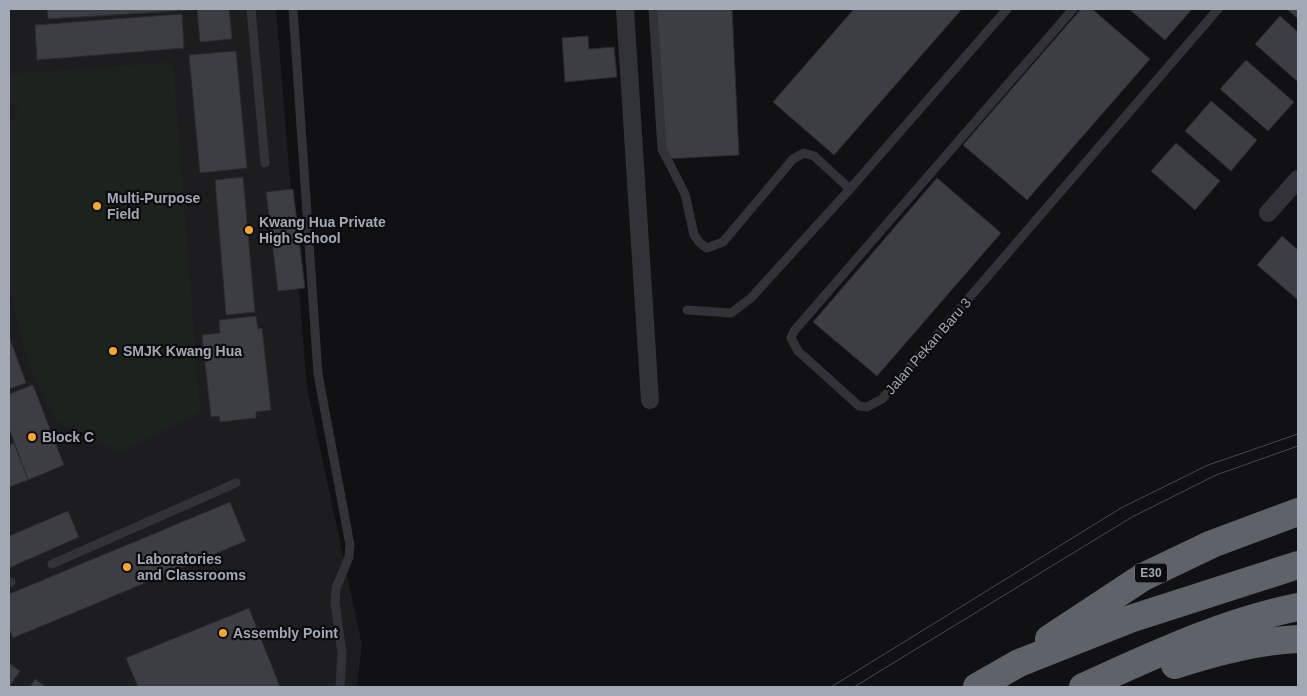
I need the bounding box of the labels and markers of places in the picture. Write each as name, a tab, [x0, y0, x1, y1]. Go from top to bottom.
place label: Multi-Purpose Field	[107, 190, 201, 222]
marker: Multi-Purpose Field	[91, 200, 103, 212]
place label: Kwang Hua Private High School	[259, 214, 386, 246]
marker: Kwang Hua Private High School	[243, 224, 255, 236]
place label: SMJK Kwang Hua	[123, 343, 242, 359]
marker: SMJK Kwang Hua	[107, 345, 119, 357]
place label: Block C	[42, 429, 94, 445]
marker: Block C	[26, 431, 38, 443]
place label: Laboratories and Classrooms	[137, 551, 246, 583]
marker: Laboratories and Classrooms	[121, 561, 133, 573]
place label: Assembly Point	[233, 625, 338, 641]
marker: Assembly Point	[217, 627, 229, 639]

